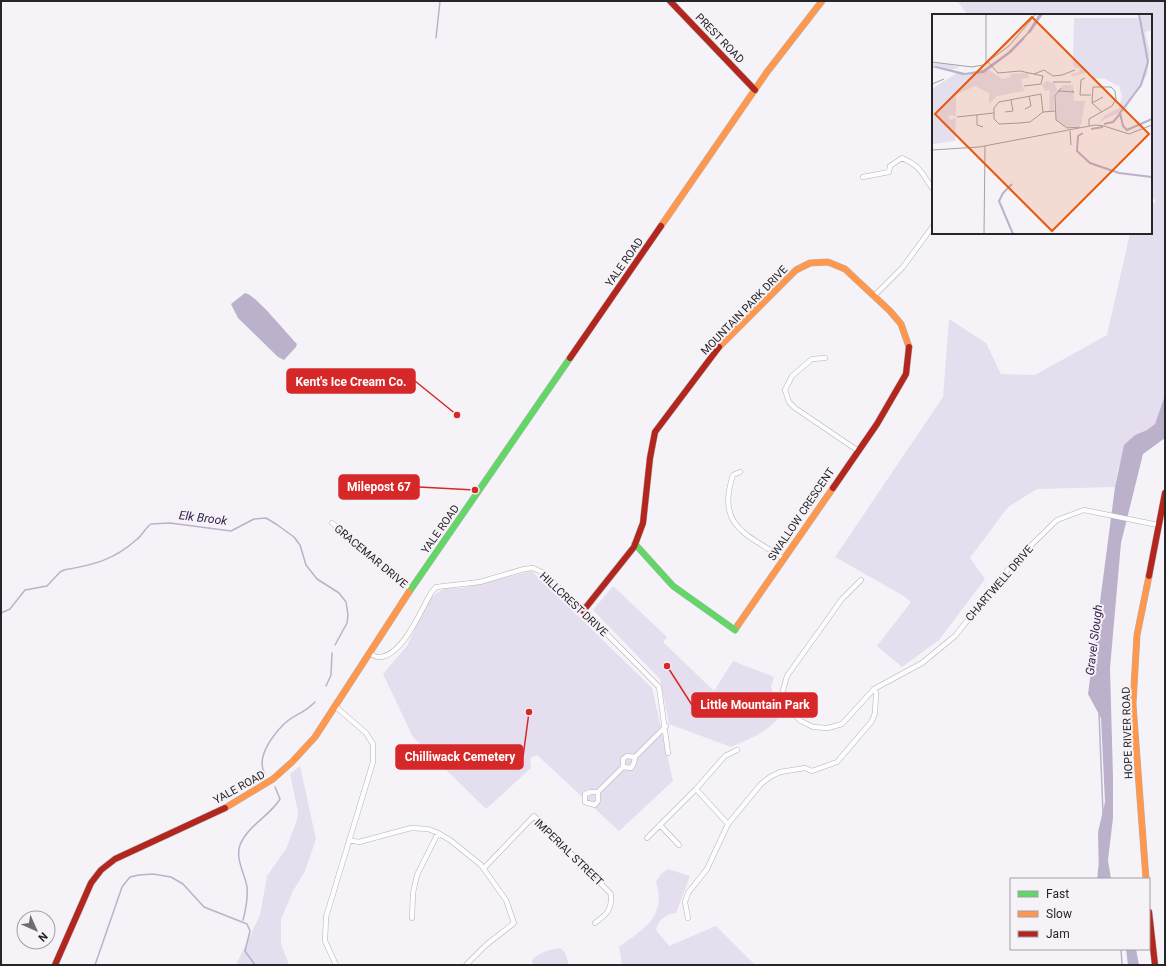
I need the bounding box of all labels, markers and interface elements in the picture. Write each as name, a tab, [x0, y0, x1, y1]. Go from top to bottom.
street label: PREST ROAD	[693, 11, 747, 66]
inset map	[932, 14, 1152, 234]
street label: YALE ROAD	[603, 235, 646, 289]
street label: MOUNTAIN PARK DRIVE	[698, 263, 790, 358]
callout: Kent's Ice Cream Co.	[287, 369, 415, 393]
text: Kent's Ice Cream Co.	[295, 375, 407, 389]
street label: SWALLOW CRESCENT	[765, 465, 838, 563]
callout: Milepost 67	[339, 475, 419, 499]
text: Milepost 67	[347, 480, 411, 494]
street label: YALE ROAD	[419, 502, 462, 556]
water label: Elk Brook	[178, 508, 229, 528]
street label: GRACEMAR DRIVE	[331, 522, 410, 591]
street label: CHARTWELL DRIVE	[963, 543, 1036, 624]
street label: HILLCREST DRIVE	[537, 569, 610, 639]
water label: Gravel Slough	[1083, 604, 1105, 676]
street label: HOPE RIVER ROAD	[1119, 687, 1136, 779]
callout: Little Mountain Park	[692, 693, 817, 717]
text: Little Mountain Park	[700, 698, 810, 712]
callout: Chilliwack Cemetery	[396, 745, 523, 769]
text: Chilliwack Cemetery	[405, 750, 516, 764]
street label: YALE ROAD	[211, 768, 267, 807]
street label: IMPERIAL STREET	[532, 816, 606, 889]
legend	[1010, 878, 1150, 950]
text: Fast	[1046, 887, 1069, 901]
text: Slow	[1046, 907, 1072, 921]
north arrow	[16, 910, 56, 950]
text: Jam	[1046, 927, 1070, 941]
text: N	[35, 929, 50, 944]

